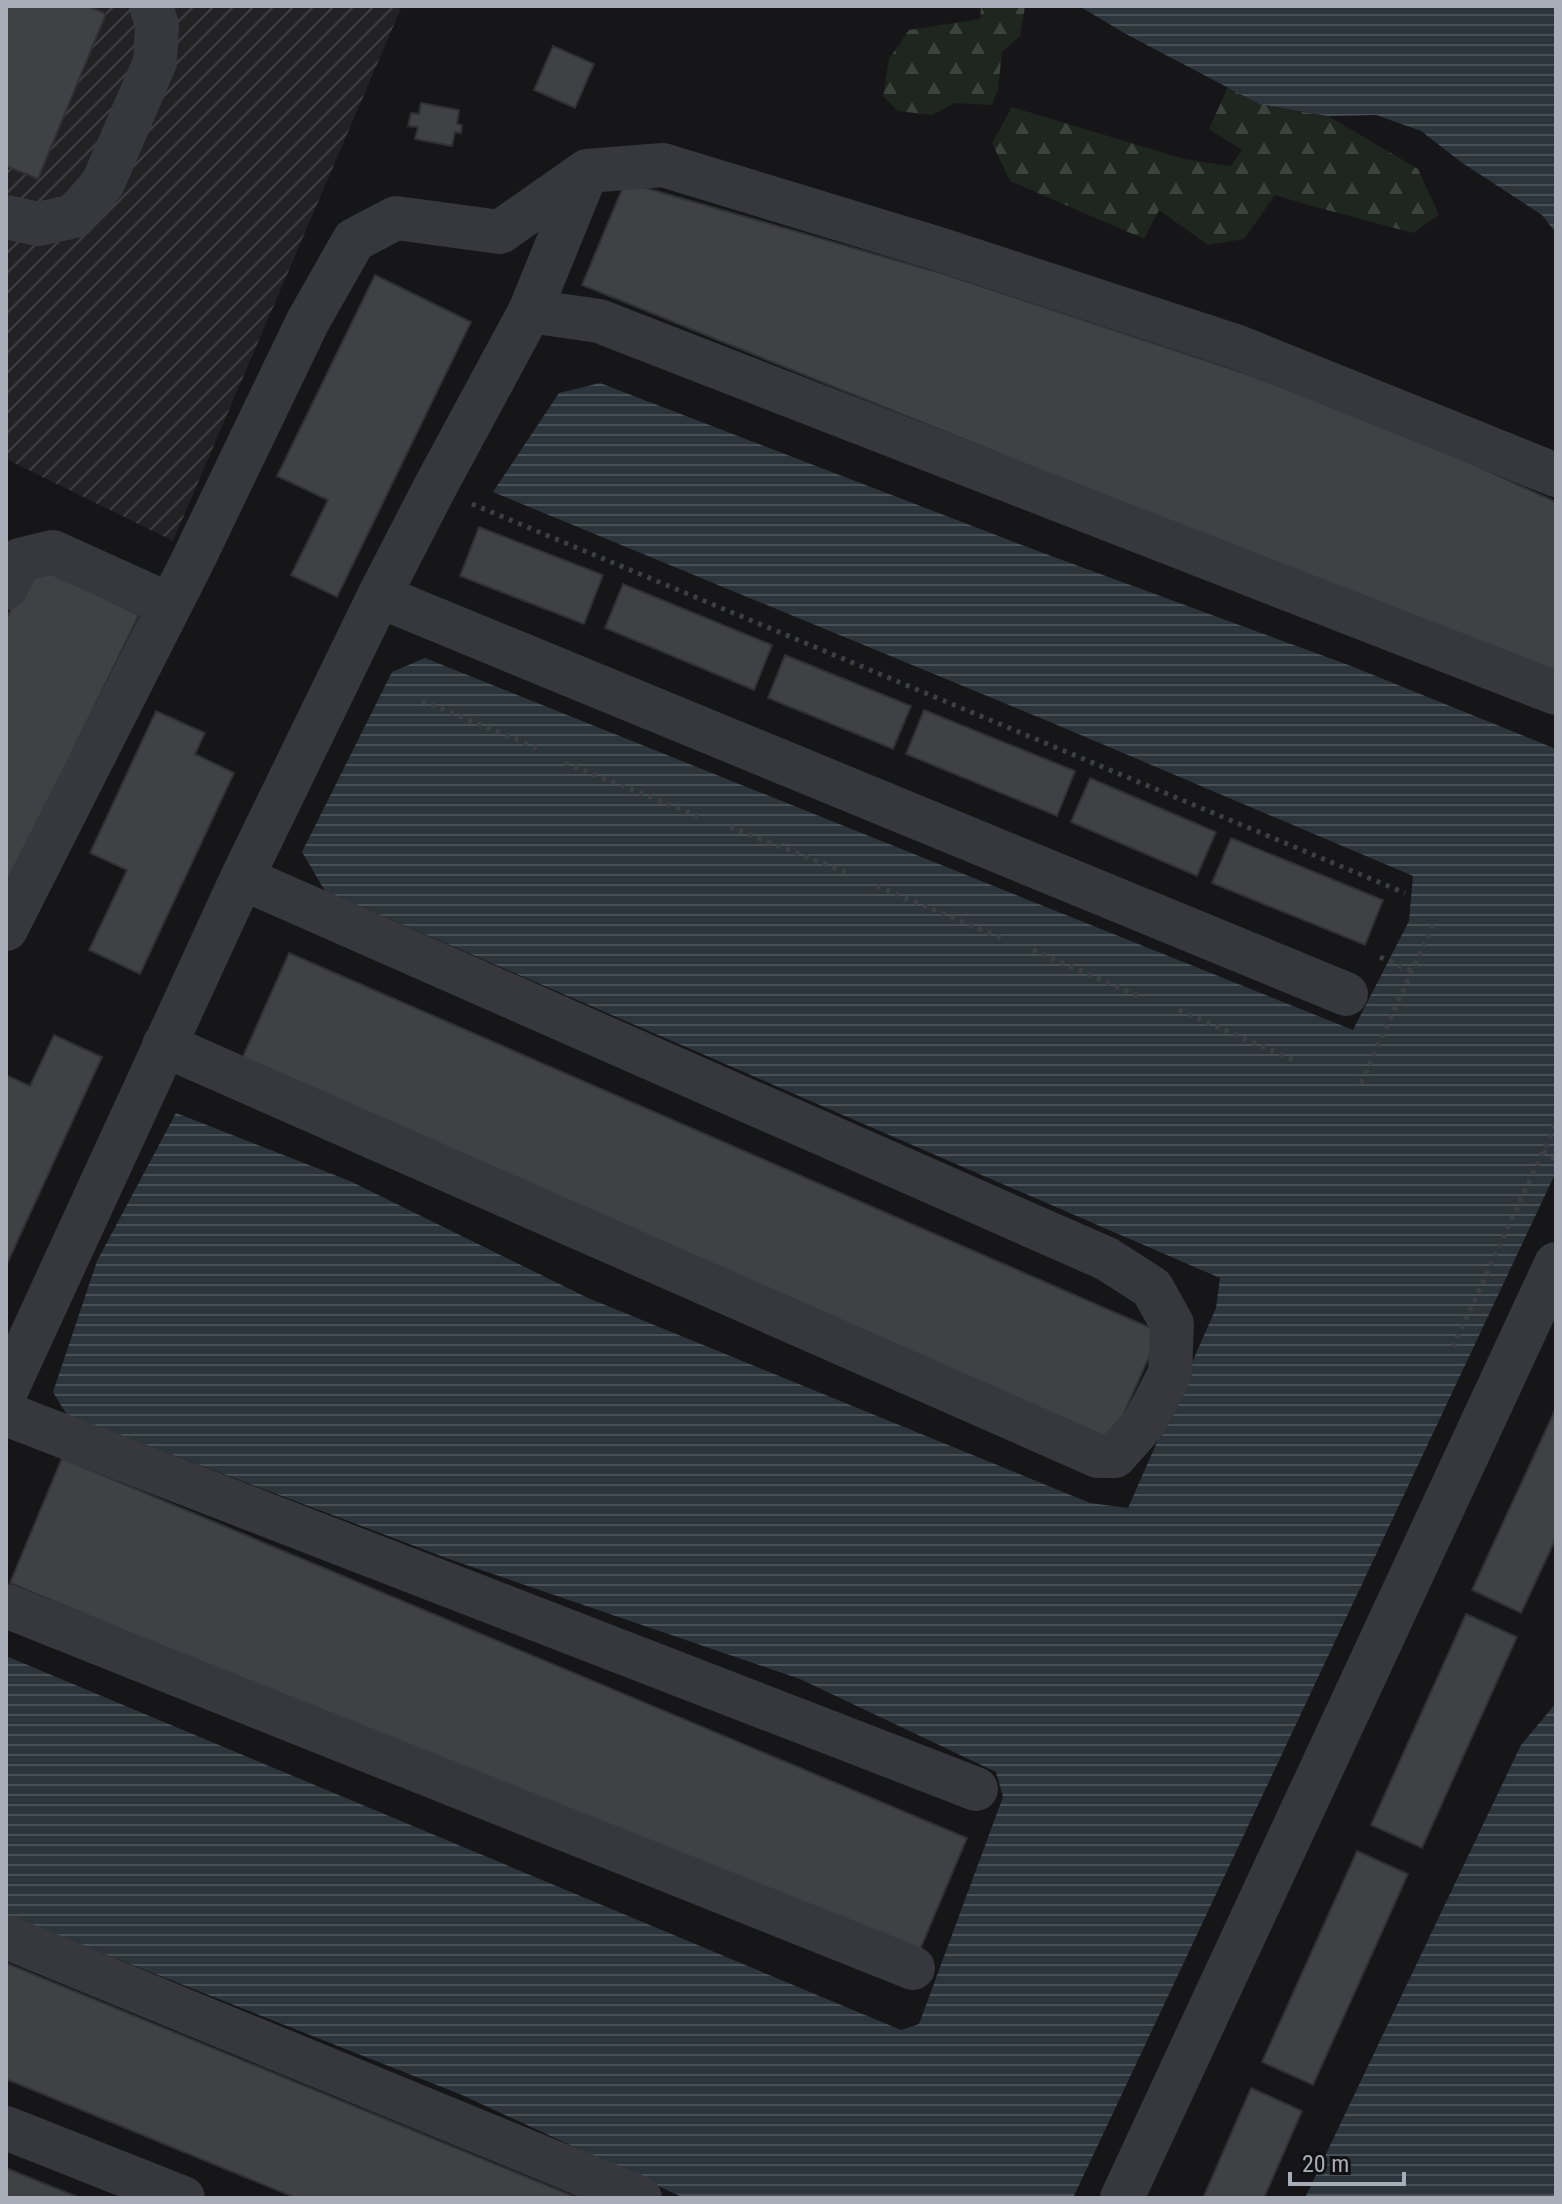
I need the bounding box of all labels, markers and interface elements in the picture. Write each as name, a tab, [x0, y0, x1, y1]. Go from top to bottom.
scale bar	[1290, 2136, 1404, 2186]
text: 20 m	[1302, 2150, 1349, 2178]

